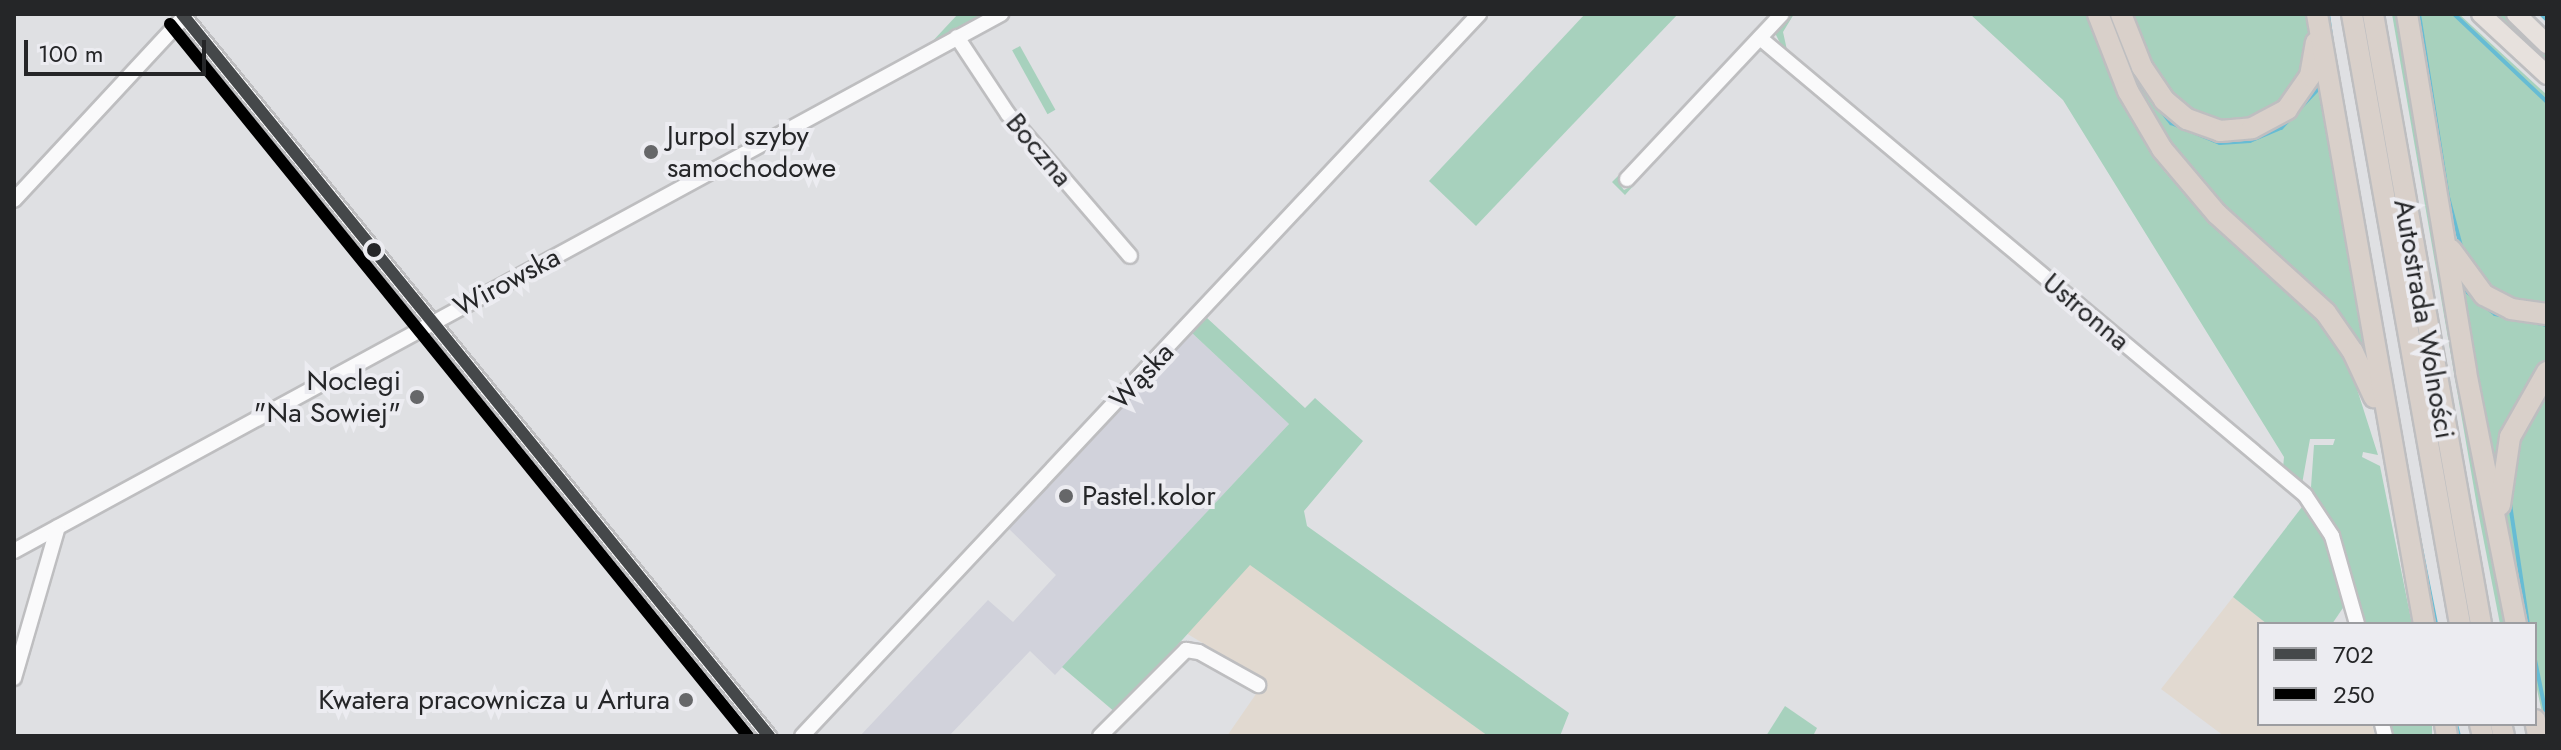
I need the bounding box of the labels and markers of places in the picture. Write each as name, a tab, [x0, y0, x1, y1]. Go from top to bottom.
place label: Jurpol szyby samochodowe	[667, 119, 836, 185]
marker: Jurpol szyby samochodowe	[642, 143, 660, 161]
unlabelled marker	[366, 242, 382, 258]
place label: Noclegi "Na Sowiej"	[253, 364, 401, 430]
marker: Noclegi "Na Sowiej"	[408, 388, 426, 406]
place label: Pastel.kolor	[1082, 479, 1216, 513]
marker: Pastel.kolor	[1057, 487, 1075, 505]
place label: Kwatera pracownicza u Artura	[318, 683, 670, 717]
marker: Kwatera pracownicza u Artura	[677, 691, 695, 709]

